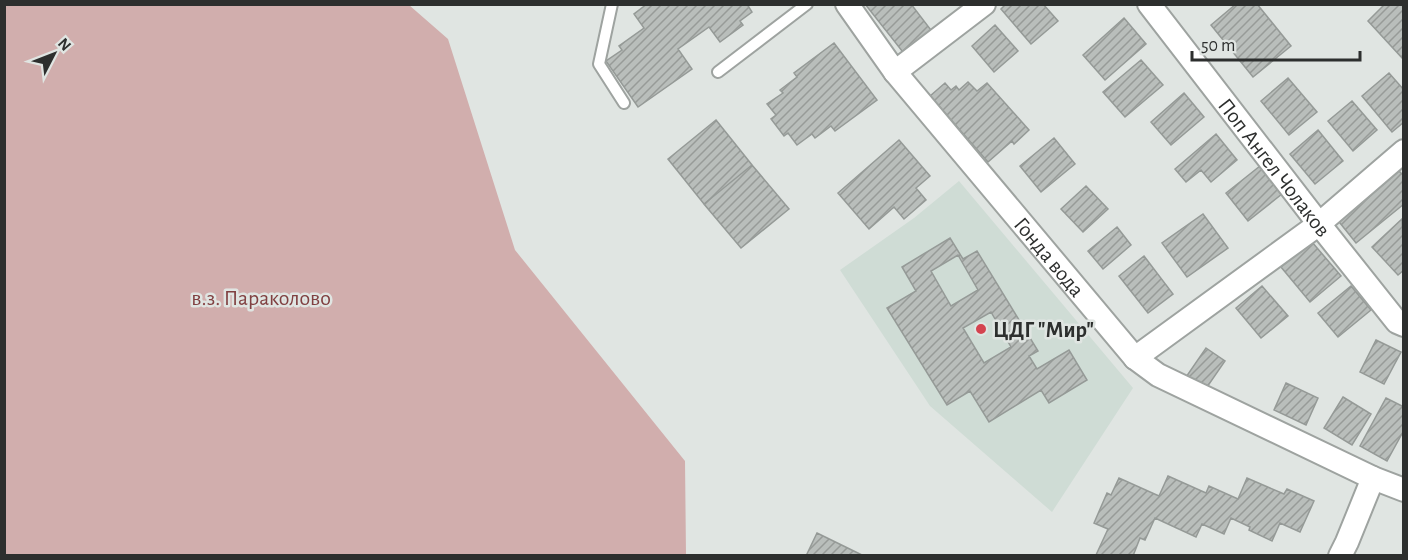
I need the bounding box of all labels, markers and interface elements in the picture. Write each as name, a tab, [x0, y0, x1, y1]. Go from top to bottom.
north arrow	[24, 24, 84, 84]
scale bar	[1192, 24, 1360, 62]
text: N	[55, 35, 74, 54]
text: 50 m	[1201, 37, 1235, 55]
street label: Поп Ангел Чолаков	[1214, 94, 1334, 241]
street label: Гонда вода	[1010, 213, 1088, 301]
park label: в.з. Параколово	[191, 287, 331, 309]
place label: ЦДГ "Мир"	[993, 319, 1094, 341]
marker: ЦДГ "Мир"	[974, 322, 988, 336]

